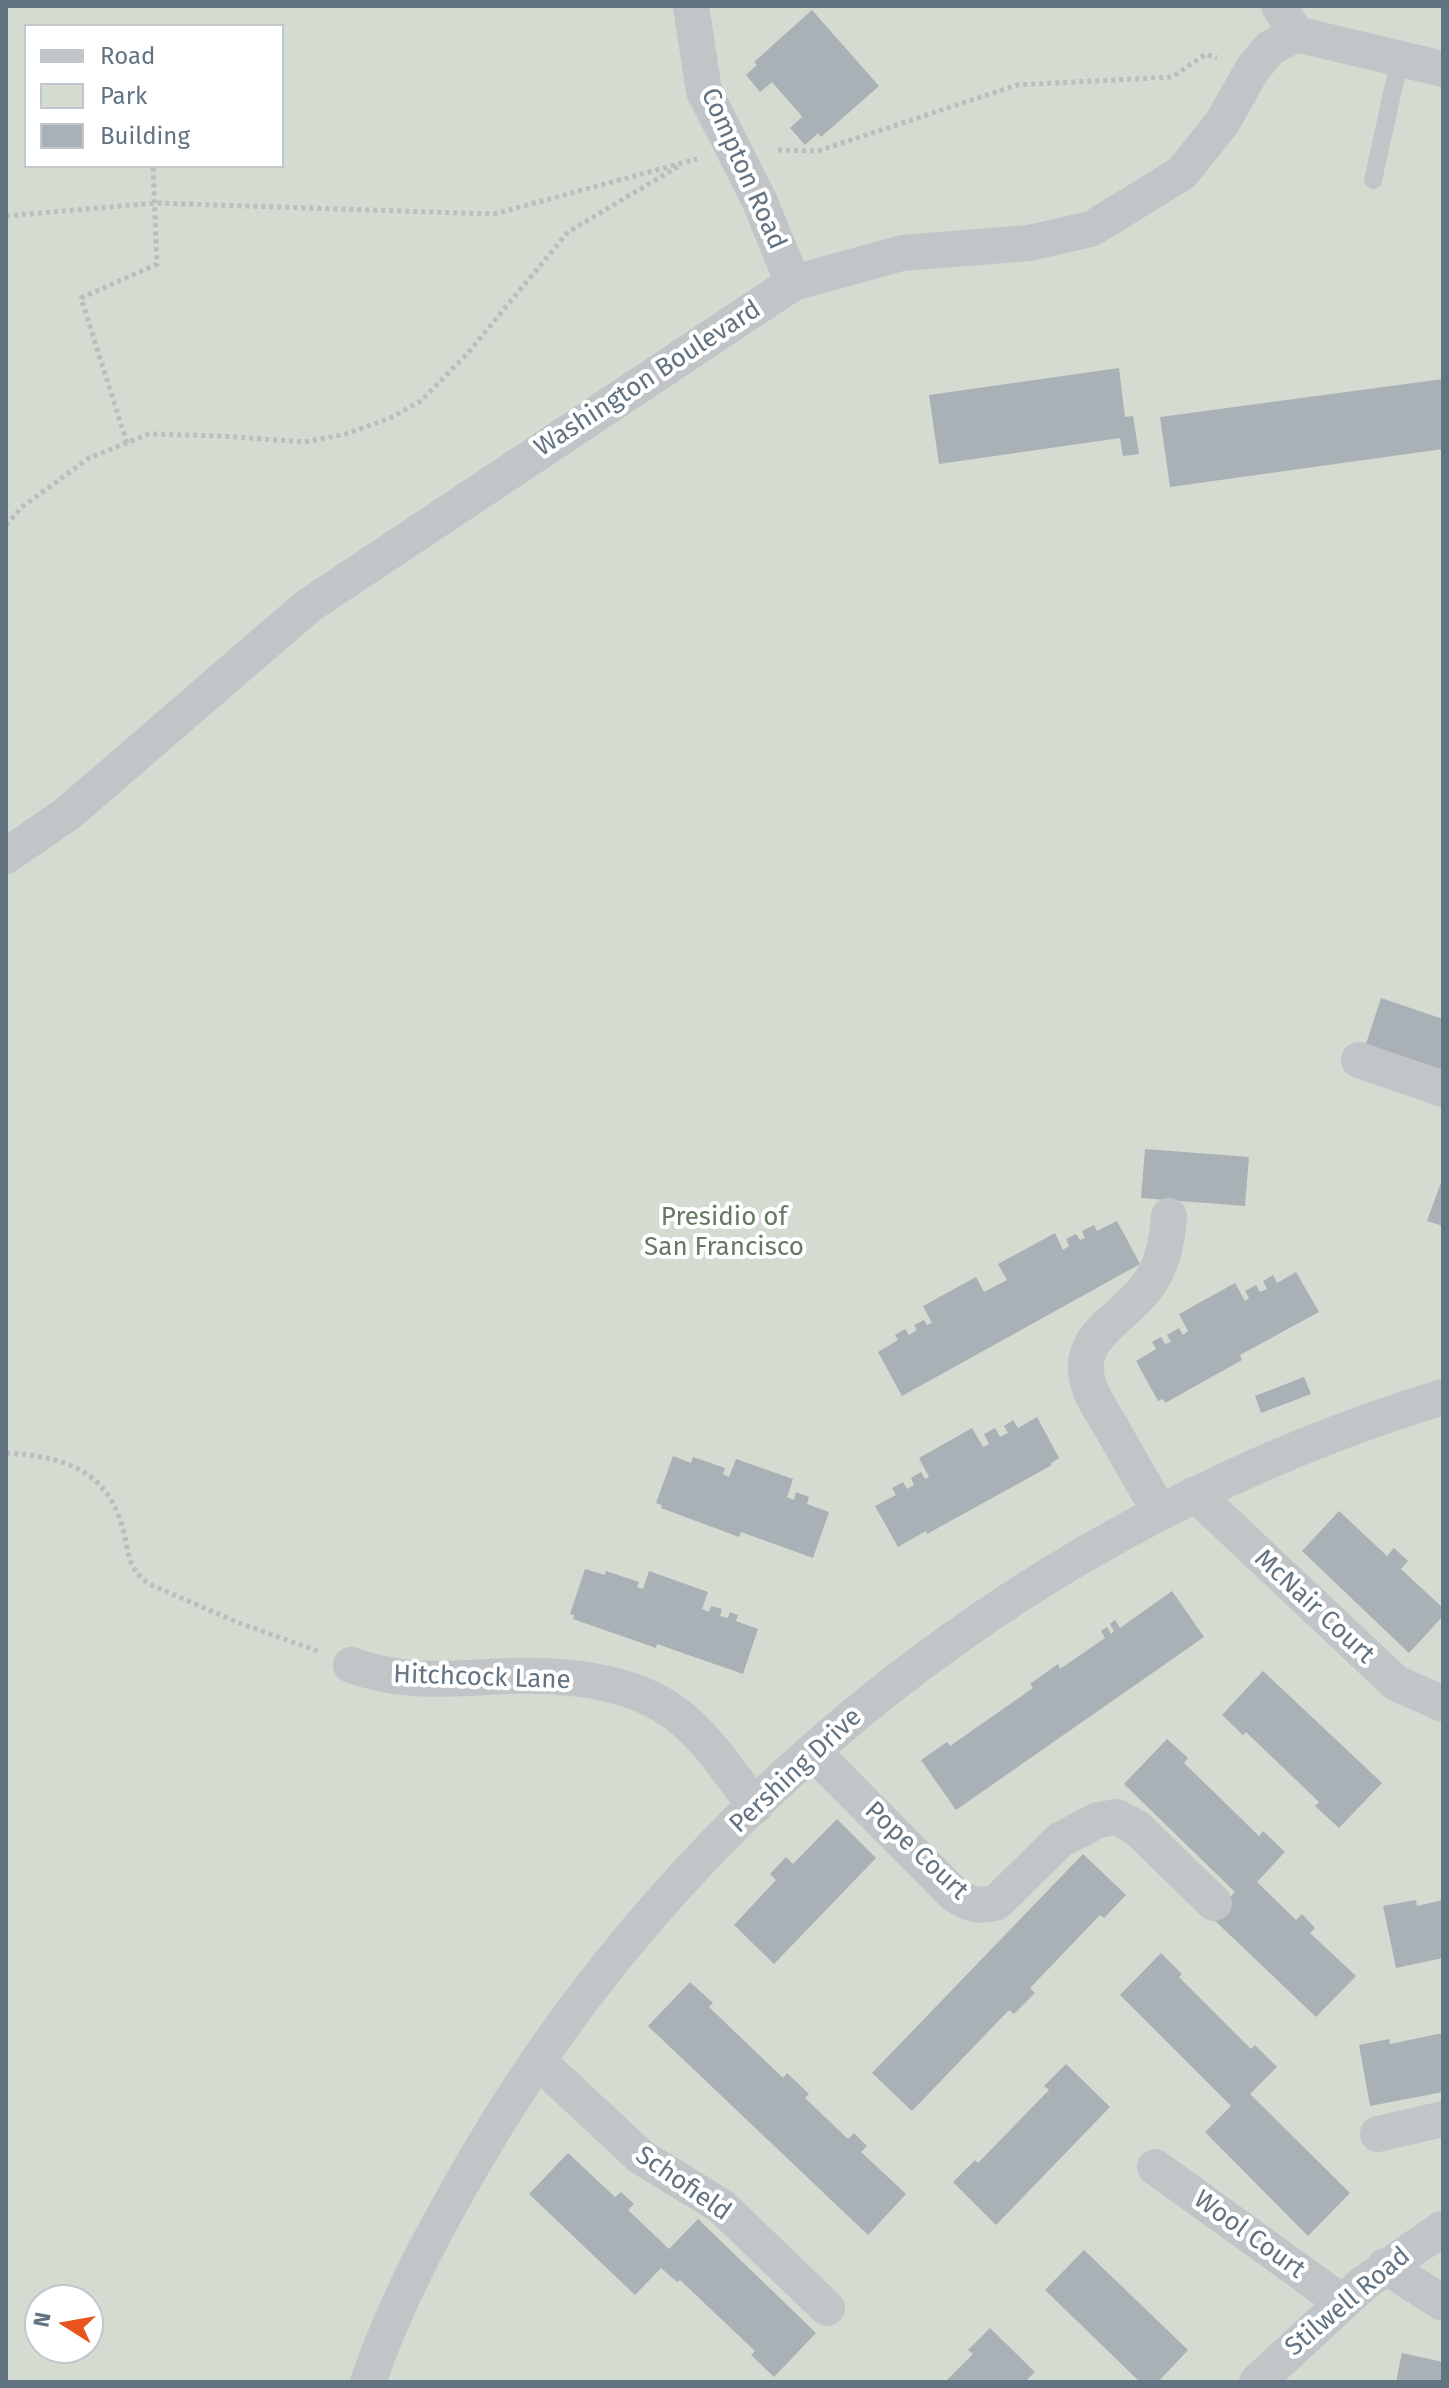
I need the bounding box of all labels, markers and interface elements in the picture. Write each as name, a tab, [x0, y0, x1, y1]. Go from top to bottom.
legend	[24, 24, 284, 168]
text: Road	[100, 42, 155, 70]
text: Park	[100, 82, 147, 110]
street label: Compton Road	[694, 84, 792, 254]
text: Building	[100, 122, 190, 150]
street label: Washington Boulevard	[529, 294, 767, 464]
park label: Presidio of San Francisco	[644, 1202, 804, 1264]
street label: McNair Court	[1248, 1544, 1380, 1670]
street label: Hitchcock Lane	[393, 1659, 571, 1697]
street label: Pershing Drive	[723, 1702, 869, 1840]
street label: Pope Court	[858, 1795, 974, 1907]
street label: Schofield	[629, 2140, 737, 2228]
street label: Wool Court	[1187, 2184, 1311, 2286]
street label: Stilwell Road	[1279, 2241, 1417, 2363]
north arrow	[24, 2284, 104, 2364]
text: N	[27, 2310, 57, 2329]

